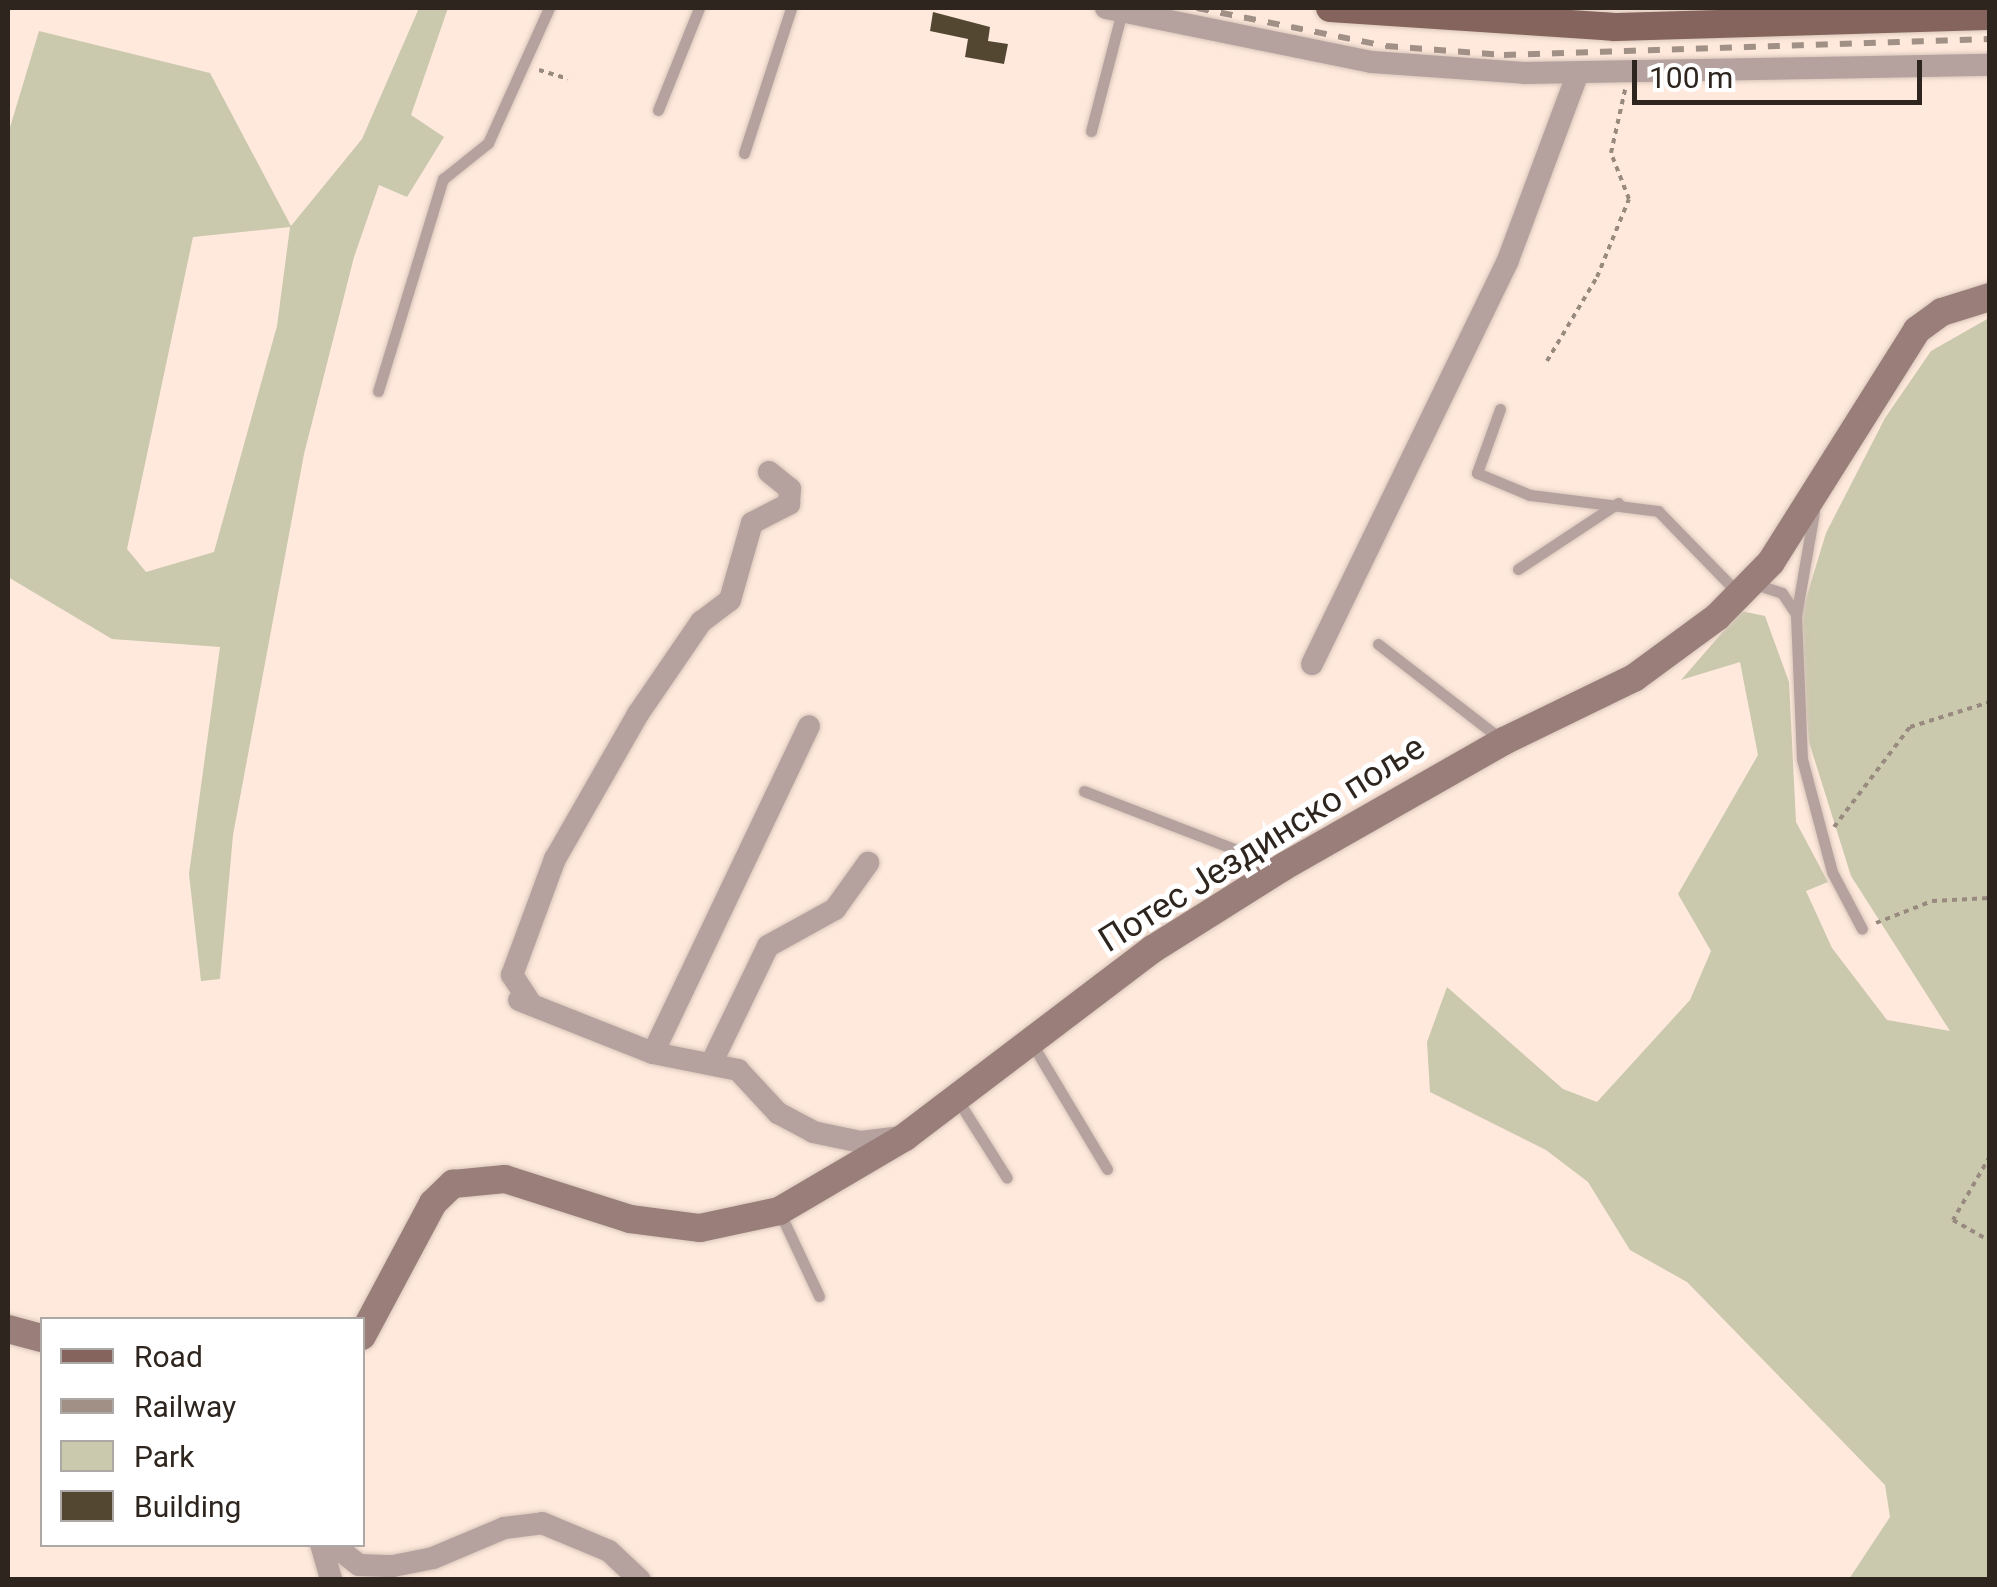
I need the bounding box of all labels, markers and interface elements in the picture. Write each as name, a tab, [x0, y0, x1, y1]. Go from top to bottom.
scale bar	[1637, 40, 1927, 102]
text: 100 m	[1649, 60, 1733, 95]
street label: Потес Јездинско поље	[1091, 726, 1433, 962]
legend	[40, 1317, 365, 1547]
text: Road	[134, 1339, 203, 1374]
text: Railway	[134, 1389, 236, 1424]
text: Park	[134, 1439, 194, 1474]
text: Building	[134, 1489, 241, 1524]

